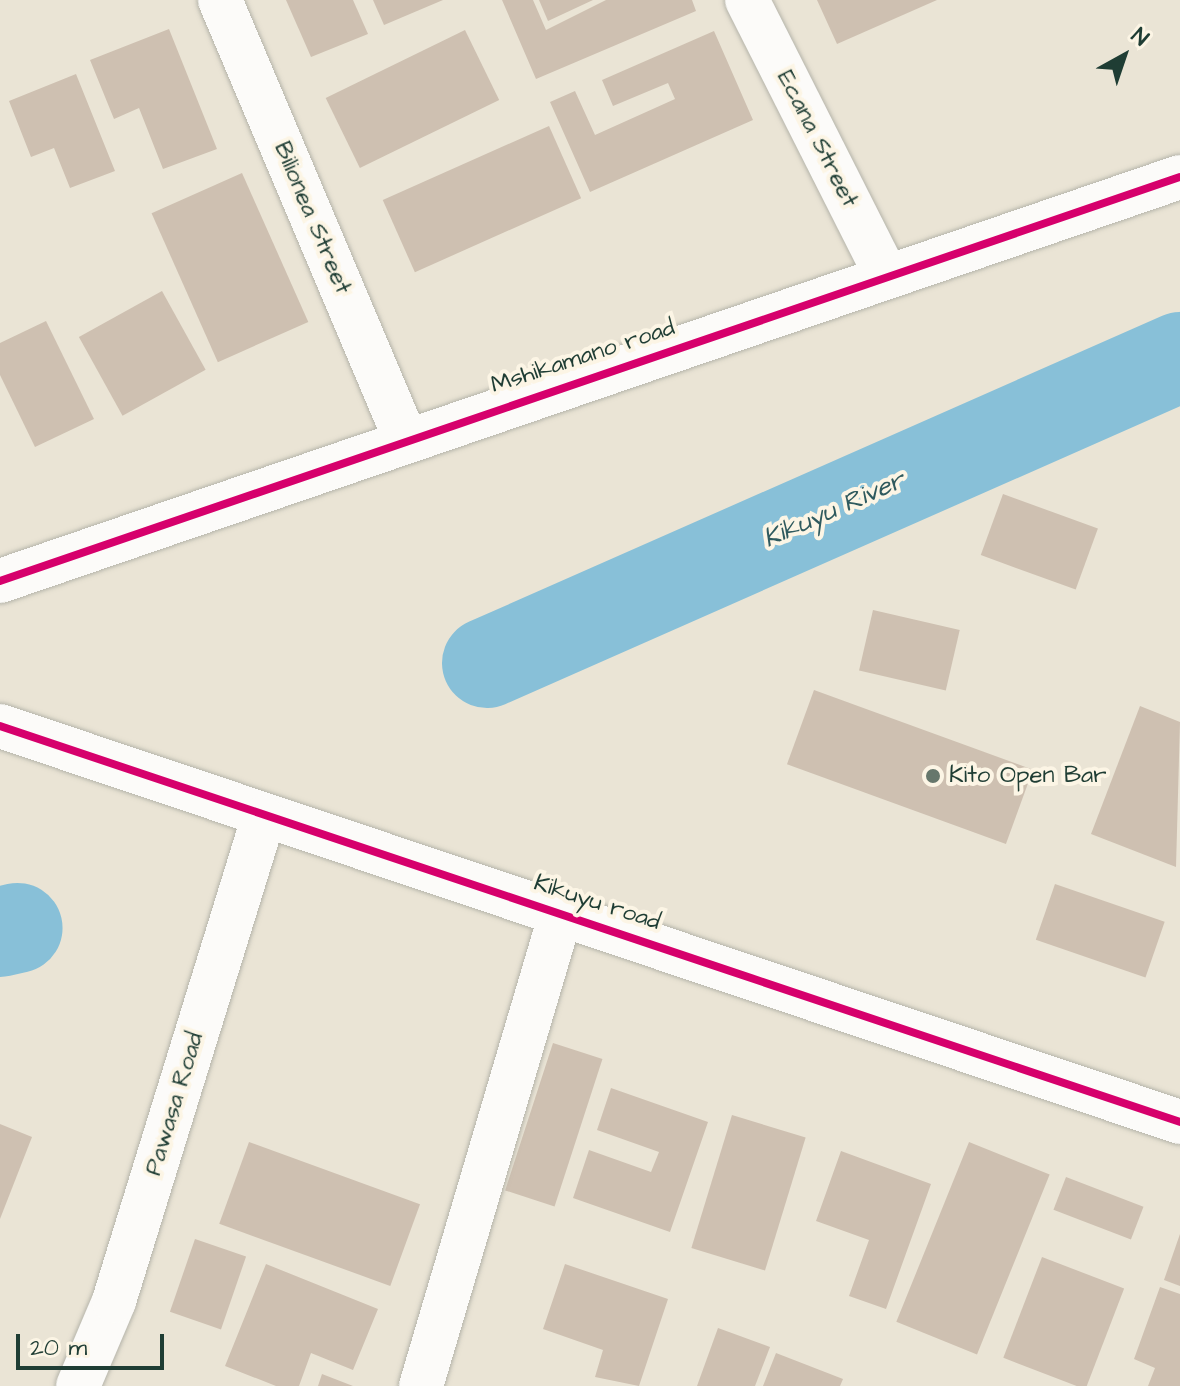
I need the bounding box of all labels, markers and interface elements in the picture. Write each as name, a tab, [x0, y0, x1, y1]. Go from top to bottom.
north arrow	[1084, 16, 1164, 96]
text: N	[1124, 21, 1155, 54]
street label: Ecana Street	[770, 66, 864, 212]
street label: Bilionea Street	[267, 138, 357, 298]
street label: Mshikamano road	[487, 314, 679, 400]
water label: Kikuyu River	[759, 465, 909, 555]
place label: Kito Open Bar	[949, 762, 1107, 790]
marker: Kito Open Bar	[924, 767, 942, 785]
street label: Kikuyu road	[530, 869, 664, 937]
street label: Pawasa Road	[140, 1029, 210, 1179]
scale bar	[20, 1318, 168, 1368]
text: 20 m	[30, 1331, 87, 1365]

